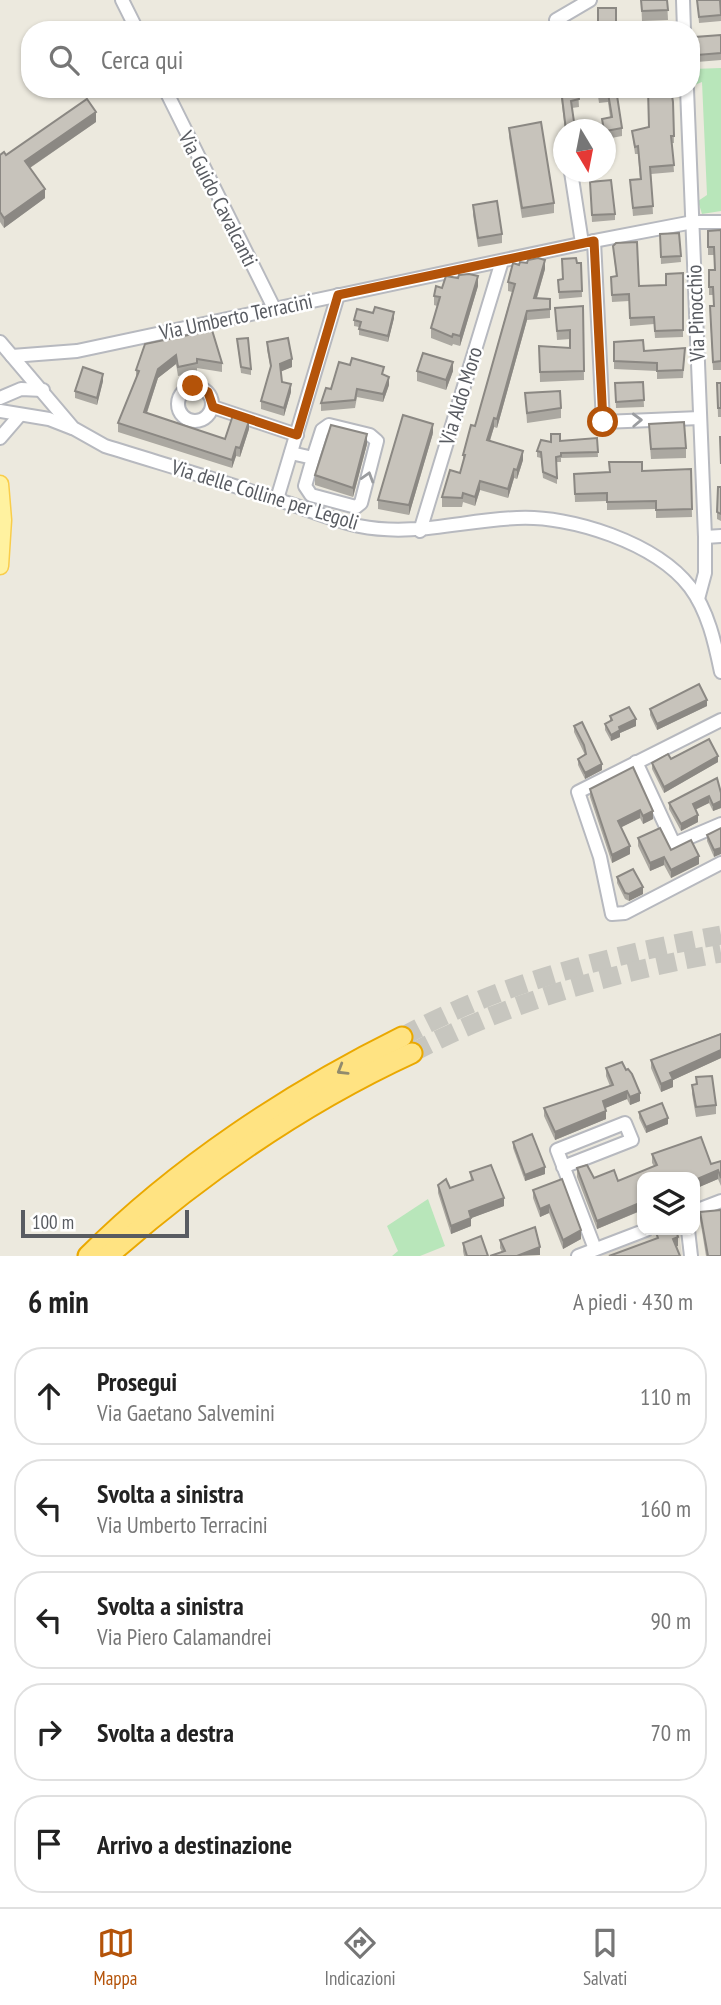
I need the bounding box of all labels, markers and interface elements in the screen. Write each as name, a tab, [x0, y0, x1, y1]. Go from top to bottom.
search box	[21, 21, 700, 98]
icon: search	[45, 41, 83, 79]
text: Cerca qui	[101, 43, 183, 76]
north arrow	[553, 119, 616, 182]
street label: Via Guido Cavalcanti	[172, 126, 264, 271]
street label: Via Pinocchio	[680, 264, 711, 363]
street label: Via Umberto Terracini	[156, 287, 315, 346]
street label: Via Aldo Moro	[433, 343, 488, 449]
route end	[177, 370, 208, 401]
route start	[587, 406, 618, 437]
one-way arrow	[632, 413, 643, 428]
street label: Via delle Colline per Legoli	[167, 453, 362, 536]
one-way arrow	[360, 471, 375, 483]
one-way arrow	[336, 1062, 349, 1075]
map controls	[637, 1172, 700, 1235]
button: layers	[637, 1172, 700, 1235]
scale bar	[21, 1207, 189, 1239]
text: 100 m	[32, 1210, 74, 1234]
text: 6 min	[28, 1282, 89, 1321]
text: A piedi · 430 m	[573, 1287, 693, 1316]
text: Prosegui	[97, 1365, 177, 1398]
icon: ahead	[30, 1377, 68, 1415]
text: 110 m	[640, 1382, 691, 1411]
text: Via Gaetano Salvemini	[97, 1398, 275, 1427]
text: Svolta a sinistra	[97, 1477, 244, 1510]
icon: left	[30, 1489, 68, 1527]
text: 160 m	[640, 1494, 691, 1523]
text: Via Umberto Terracini	[97, 1510, 268, 1539]
text: Svolta a sinistra	[97, 1589, 244, 1622]
icon: left	[30, 1601, 68, 1639]
text: 90 m	[650, 1606, 691, 1635]
text: Via Piero Calamandrei	[97, 1622, 272, 1651]
icon: right	[30, 1713, 68, 1751]
text: Svolta a destra	[97, 1716, 234, 1749]
text: 70 m	[650, 1718, 691, 1747]
icon: arrive	[30, 1825, 68, 1863]
text: Arrivo a destinazione	[97, 1828, 292, 1861]
tab: Mappa	[94, 1924, 137, 1990]
tab: Indicazioni	[325, 1924, 396, 1990]
tab: Salvati	[583, 1924, 627, 1990]

